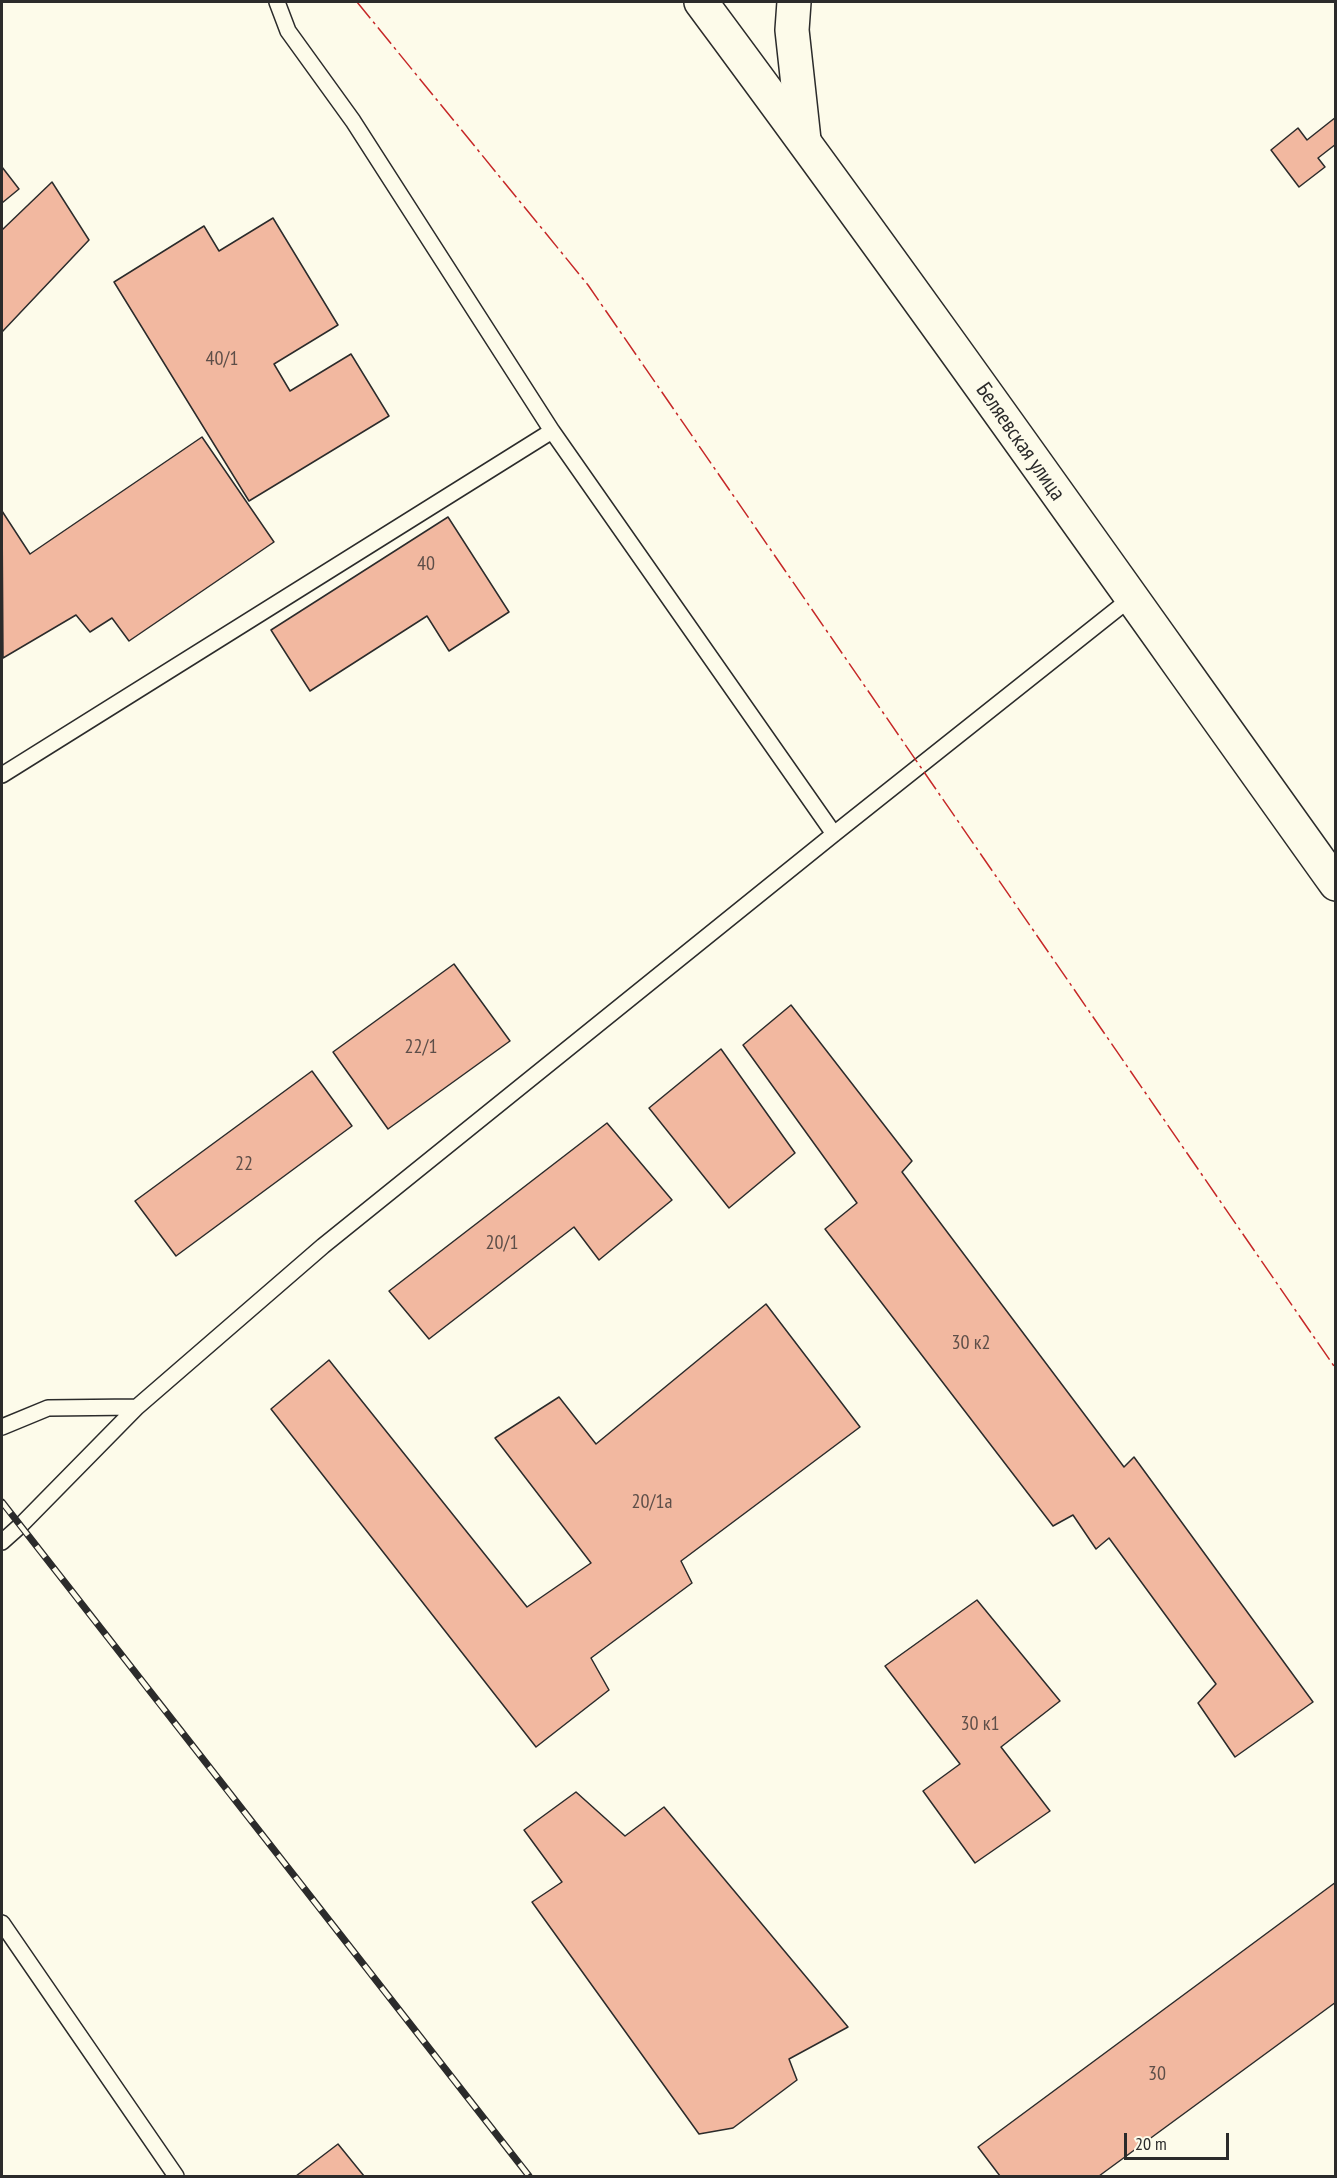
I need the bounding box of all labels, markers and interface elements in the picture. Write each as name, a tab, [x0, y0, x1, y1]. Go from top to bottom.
house number: 40/1	[206, 347, 238, 371]
street label: Беляевская улица	[970, 378, 1070, 506]
house number: 40	[417, 552, 435, 576]
house number: 22/1	[405, 1035, 437, 1059]
house number: 22	[235, 1152, 253, 1176]
house number: 20/1	[486, 1231, 518, 1255]
house number: 30 к2	[952, 1331, 990, 1355]
house number: 20/1a	[632, 1490, 672, 1514]
house number: 30 к1	[961, 1712, 999, 1736]
house number: 30	[1148, 2062, 1166, 2086]
scale bar	[1127, 2121, 1232, 2159]
text: 20 m	[1135, 2132, 1167, 2155]

